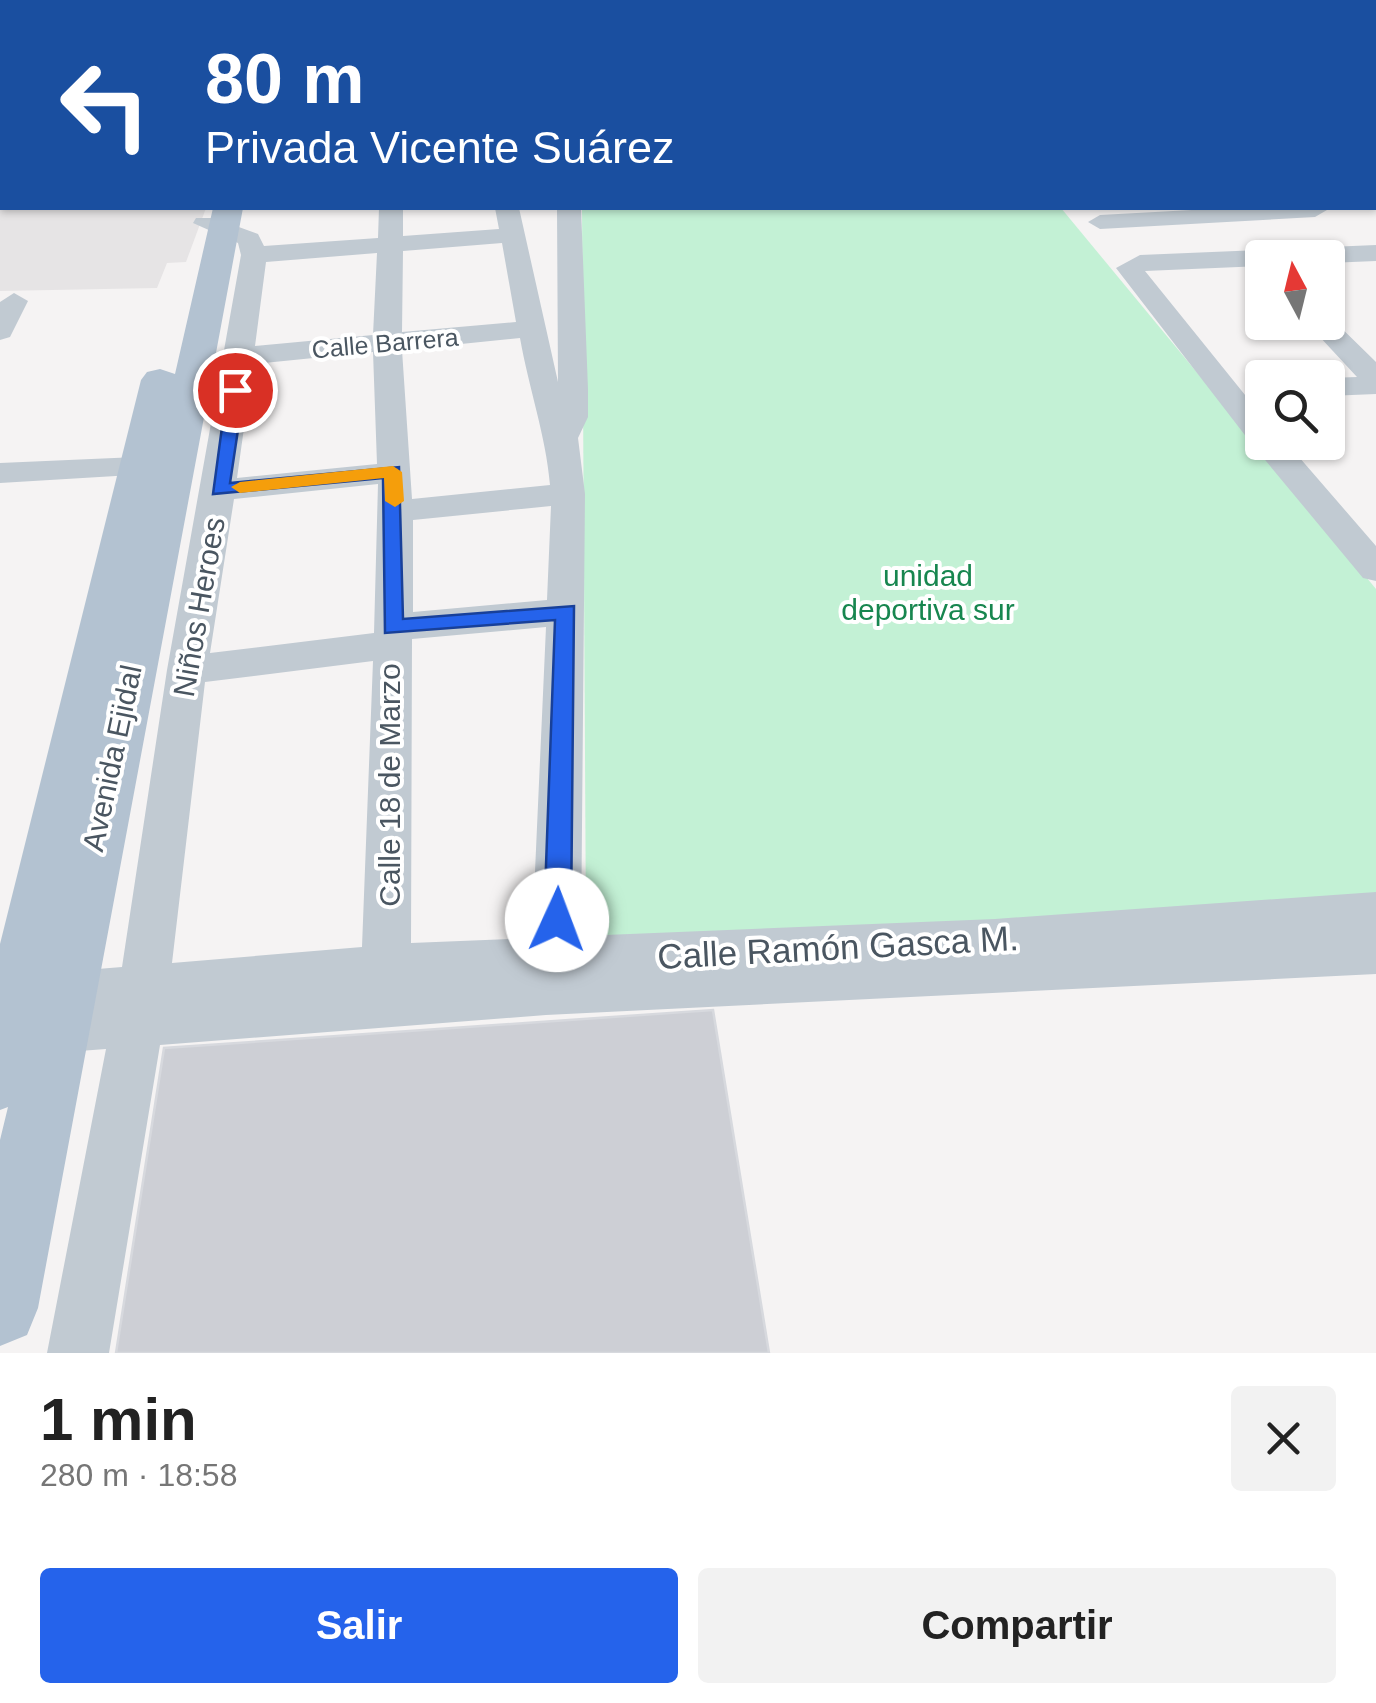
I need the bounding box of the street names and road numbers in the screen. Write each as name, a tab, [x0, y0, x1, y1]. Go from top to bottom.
street label: Calle Barrera	[310, 323, 460, 363]
street label: Niños Heroes	[167, 515, 231, 699]
street label: Avenida Ejidal	[76, 662, 148, 854]
street label: Calle 18 de Marzo	[373, 663, 406, 907]
street label: Calle Ramón Gasca M.	[656, 918, 1020, 976]

